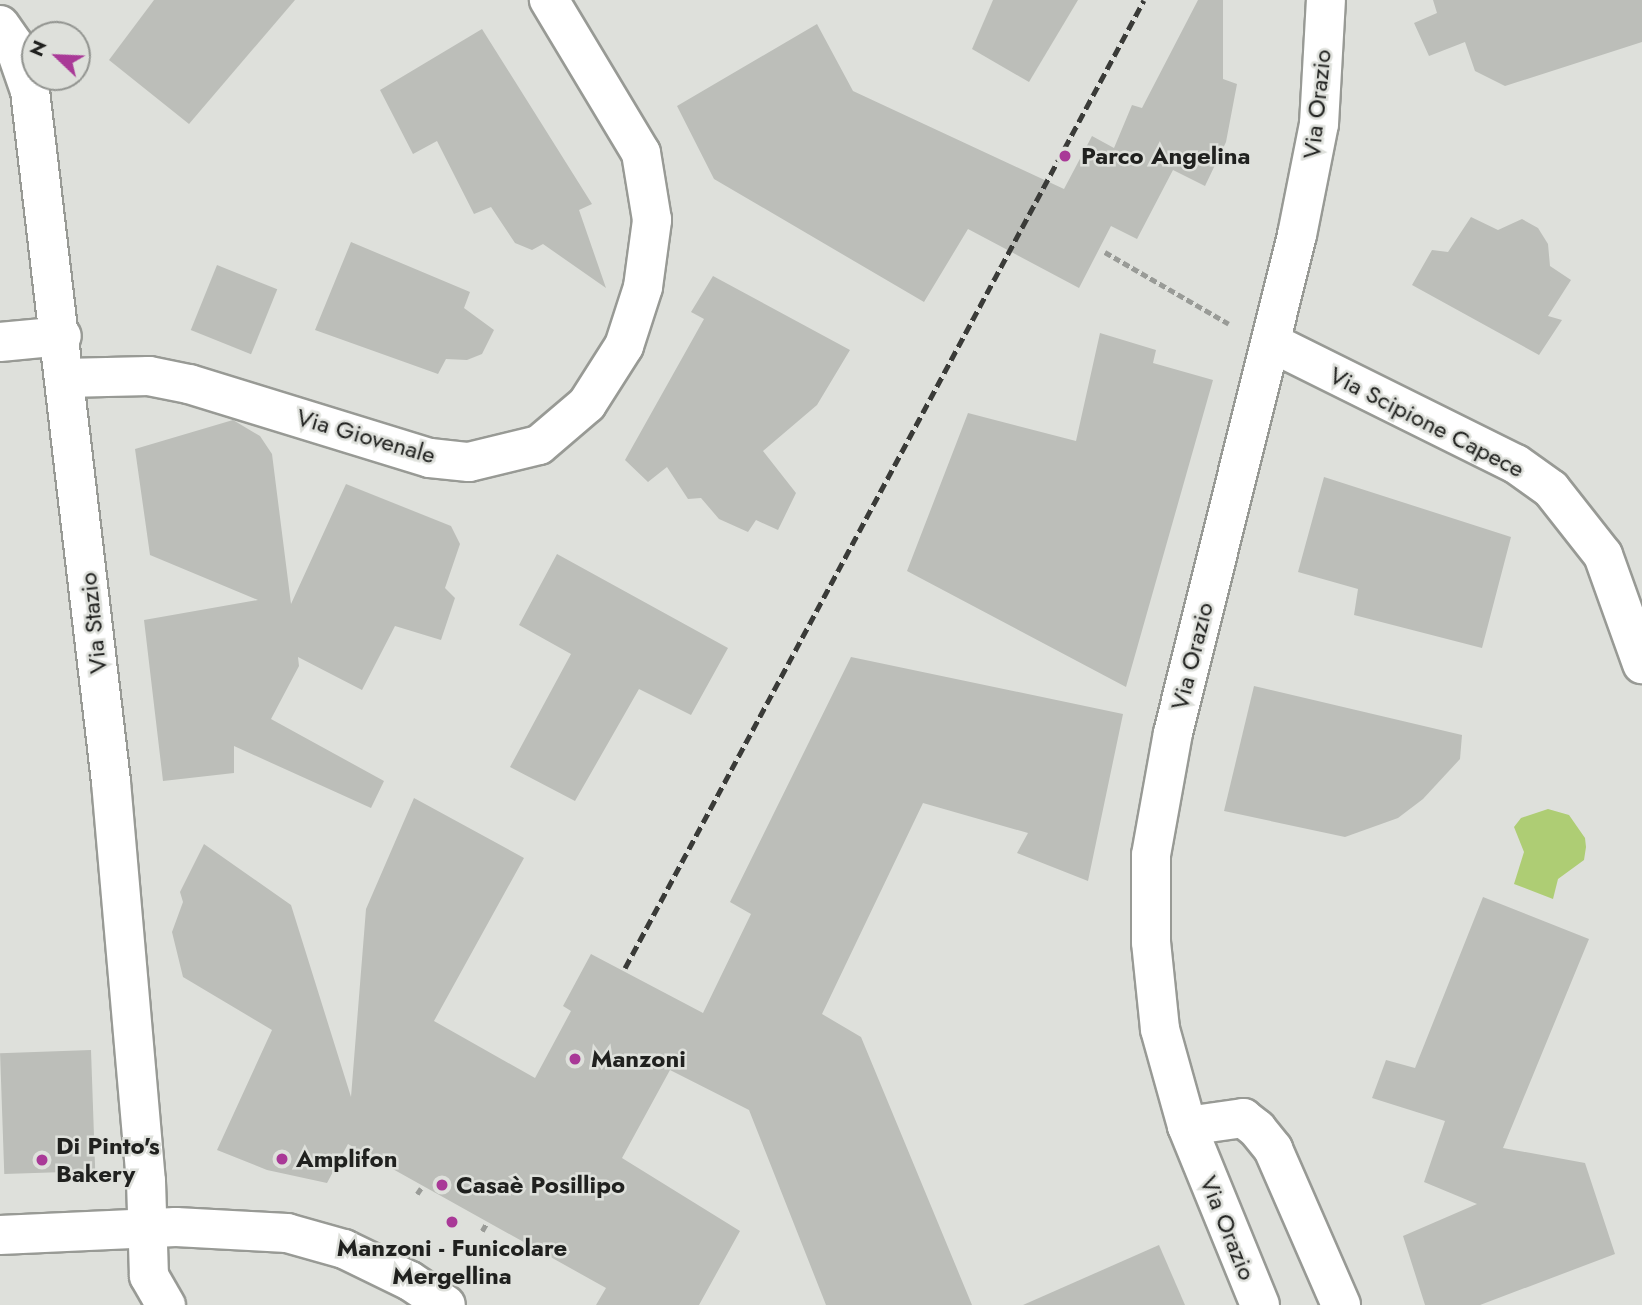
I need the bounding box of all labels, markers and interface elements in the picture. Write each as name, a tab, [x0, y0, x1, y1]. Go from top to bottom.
north arrow	[21, 21, 91, 91]
text: N	[23, 36, 53, 61]
street label: Via Orazio	[1297, 48, 1337, 160]
place label: Parco Angelina	[1081, 142, 1251, 170]
marker: Parco Angelina	[1055, 146, 1075, 166]
street label: Via Scipione Capece	[1325, 360, 1529, 484]
street label: Via Giovenale	[293, 402, 439, 470]
street label: Via Stazio	[73, 571, 113, 675]
street label: Via Orazio	[1165, 599, 1219, 713]
place label: Manzoni	[591, 1045, 686, 1073]
marker: Manzoni	[565, 1049, 585, 1069]
place label: Di Pinto's Bakery	[56, 1132, 160, 1188]
place label: Amplifon	[296, 1145, 397, 1173]
marker: Amplifon	[274, 1151, 290, 1167]
marker: Di Pinto's Bakery	[34, 1152, 50, 1168]
place label: Casaè Posillipo	[456, 1171, 625, 1199]
street label: Via Orazio	[1194, 1172, 1262, 1284]
marker: Casaè Posillipo	[434, 1177, 450, 1193]
marker: Manzoni - Funicolare Mergellina	[444, 1214, 460, 1230]
place label: Manzoni - Funicolare Mergellina	[337, 1234, 567, 1290]

